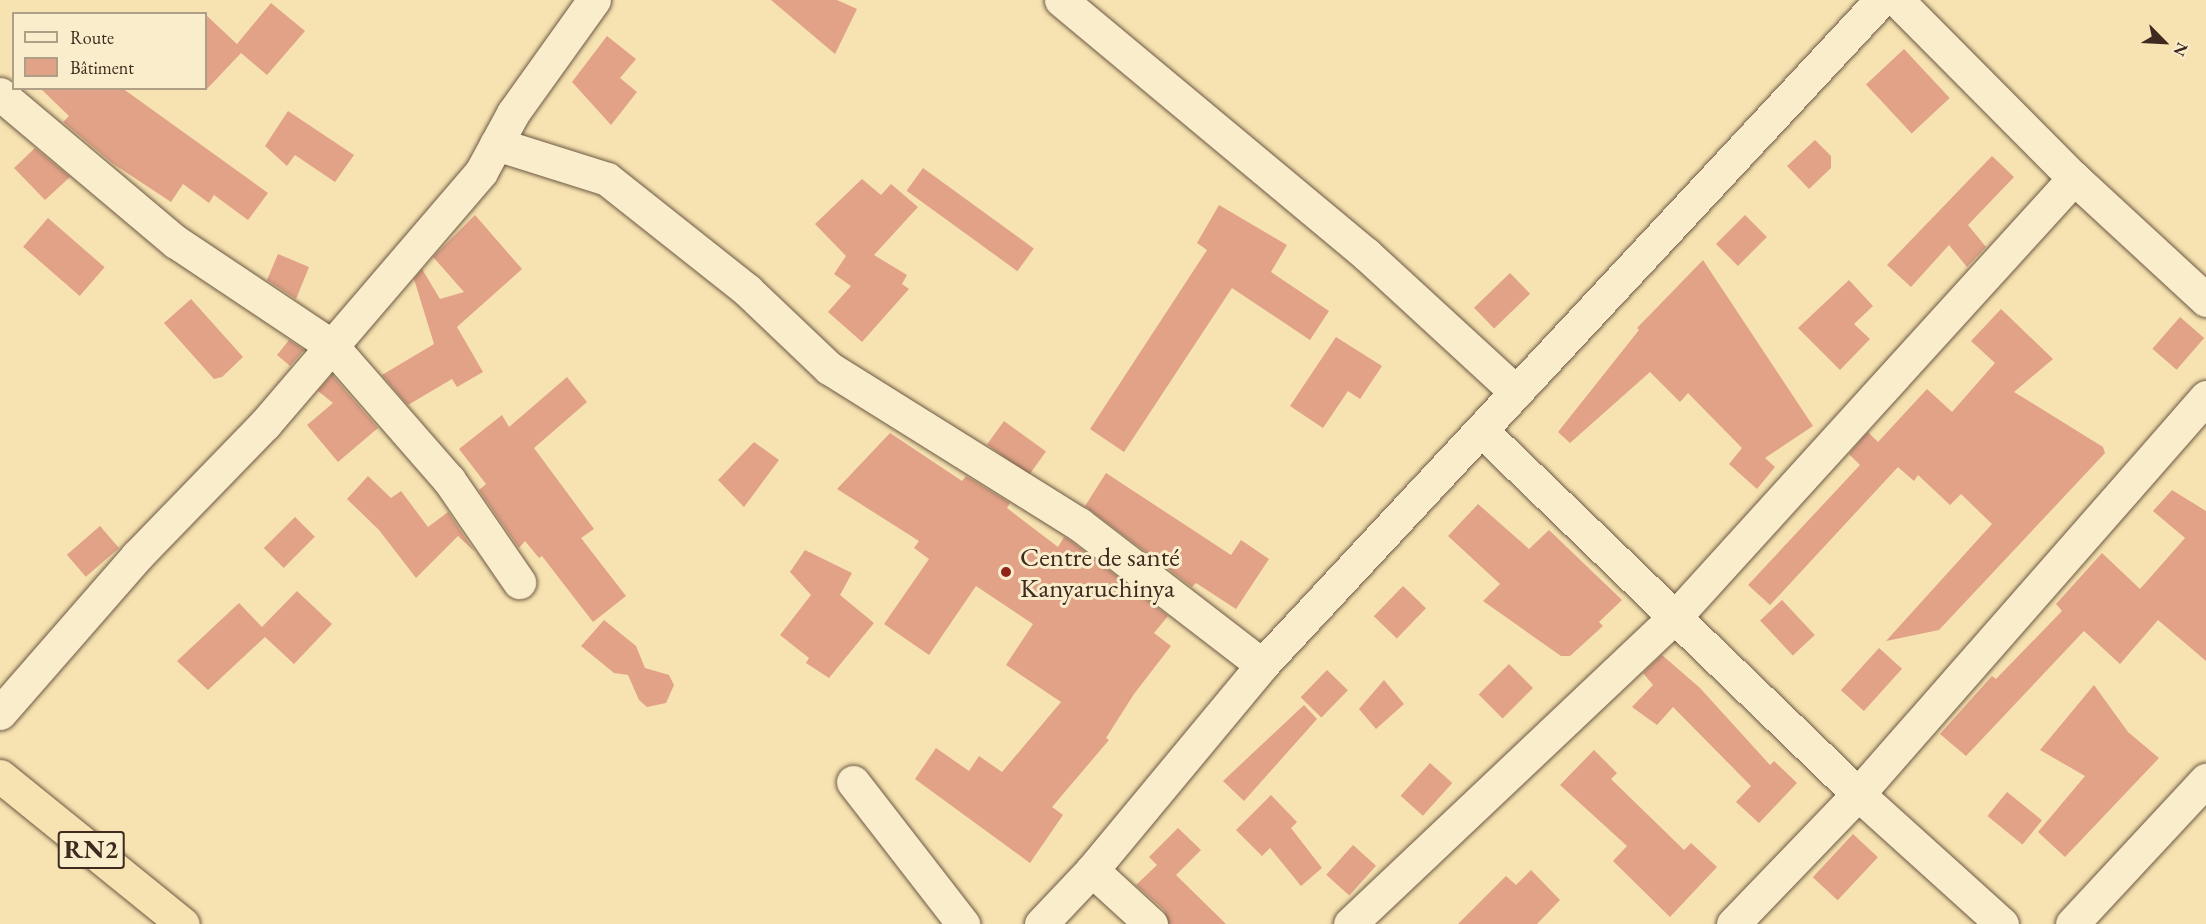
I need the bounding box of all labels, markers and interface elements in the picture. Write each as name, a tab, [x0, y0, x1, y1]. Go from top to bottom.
legend	[12, 12, 207, 90]
north arrow	[2134, 12, 2194, 72]
text: Route	[70, 26, 114, 49]
text: N	[2169, 39, 2193, 60]
text: Bâtiment	[70, 56, 134, 79]
place label: Centre de santé Kanyaruchinya	[1020, 540, 1180, 603]
marker: Centre de santé Kanyaruchinya	[997, 563, 1015, 581]
road number: RN2	[56, 827, 125, 873]

